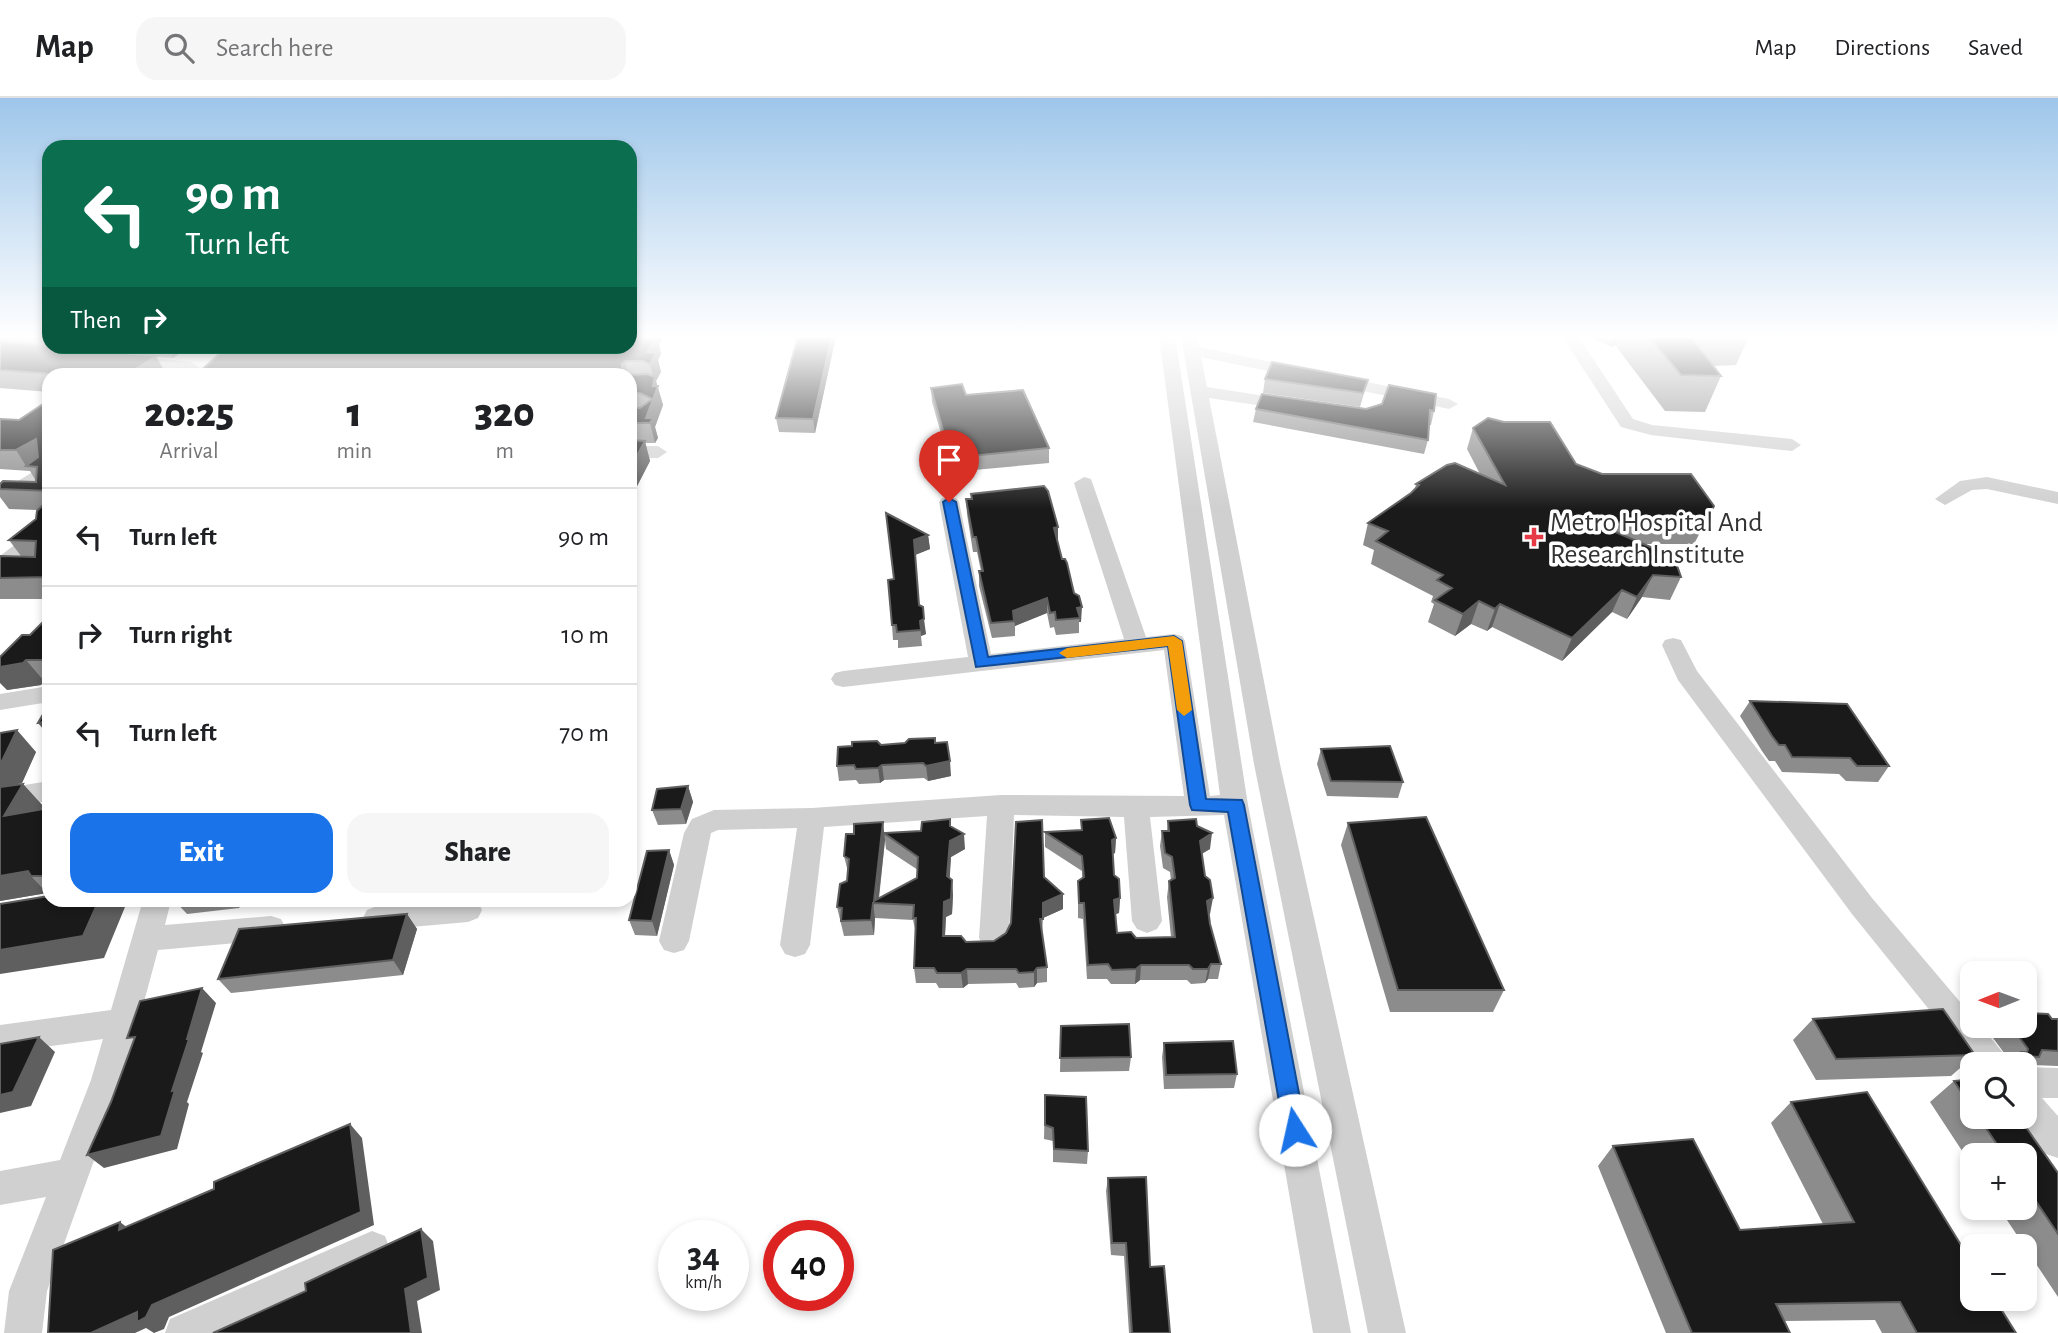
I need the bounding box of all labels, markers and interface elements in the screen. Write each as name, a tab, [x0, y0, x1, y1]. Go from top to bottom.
search box	[136, 17, 626, 80]
icon: search	[160, 29, 198, 67]
text: Map	[35, 31, 94, 64]
text: Search here	[216, 35, 334, 61]
text: Map	[1754, 36, 1796, 60]
text: Directions	[1834, 36, 1930, 60]
text: Saved	[1968, 36, 2023, 60]
icon: left	[70, 168, 161, 259]
text: 90 m	[185, 170, 281, 219]
text: Turn left	[185, 228, 289, 260]
icon: right	[135, 301, 173, 339]
text: Then	[70, 307, 121, 333]
text: 20:25	[144, 392, 234, 434]
text: 1	[347, 392, 362, 434]
text: 320	[474, 392, 535, 434]
pin	[919, 430, 979, 502]
text: Arrival	[160, 440, 219, 463]
text: min	[336, 440, 372, 463]
text: m	[495, 440, 514, 463]
icon: arrive	[930, 441, 968, 479]
place label: Metro Hospital And Research Institute	[1550, 509, 1763, 569]
icon: left	[70, 518, 108, 556]
text: Turn left	[129, 524, 217, 550]
text: 90 m	[558, 524, 609, 550]
marker: Metro Hospital And Research Institute	[1524, 527, 1544, 547]
icon: right	[70, 616, 108, 654]
text: Turn right	[129, 622, 232, 648]
text: 10 m	[561, 622, 609, 648]
icon: left	[70, 714, 108, 752]
text: Turn left	[129, 720, 217, 746]
text: 70 m	[559, 720, 609, 746]
button: Exit	[70, 813, 333, 893]
button: Share	[347, 813, 609, 893]
north arrow	[1960, 961, 2037, 1038]
map controls	[1960, 961, 2037, 1311]
button: search	[1960, 1052, 2037, 1129]
position arrow	[1258, 1093, 1332, 1167]
button: +	[1960, 1143, 2037, 1220]
speed limit sign: 40	[763, 1220, 854, 1311]
button: −	[1960, 1234, 2037, 1311]
text: 34	[687, 1239, 720, 1274]
text: km/h	[685, 1274, 722, 1292]

